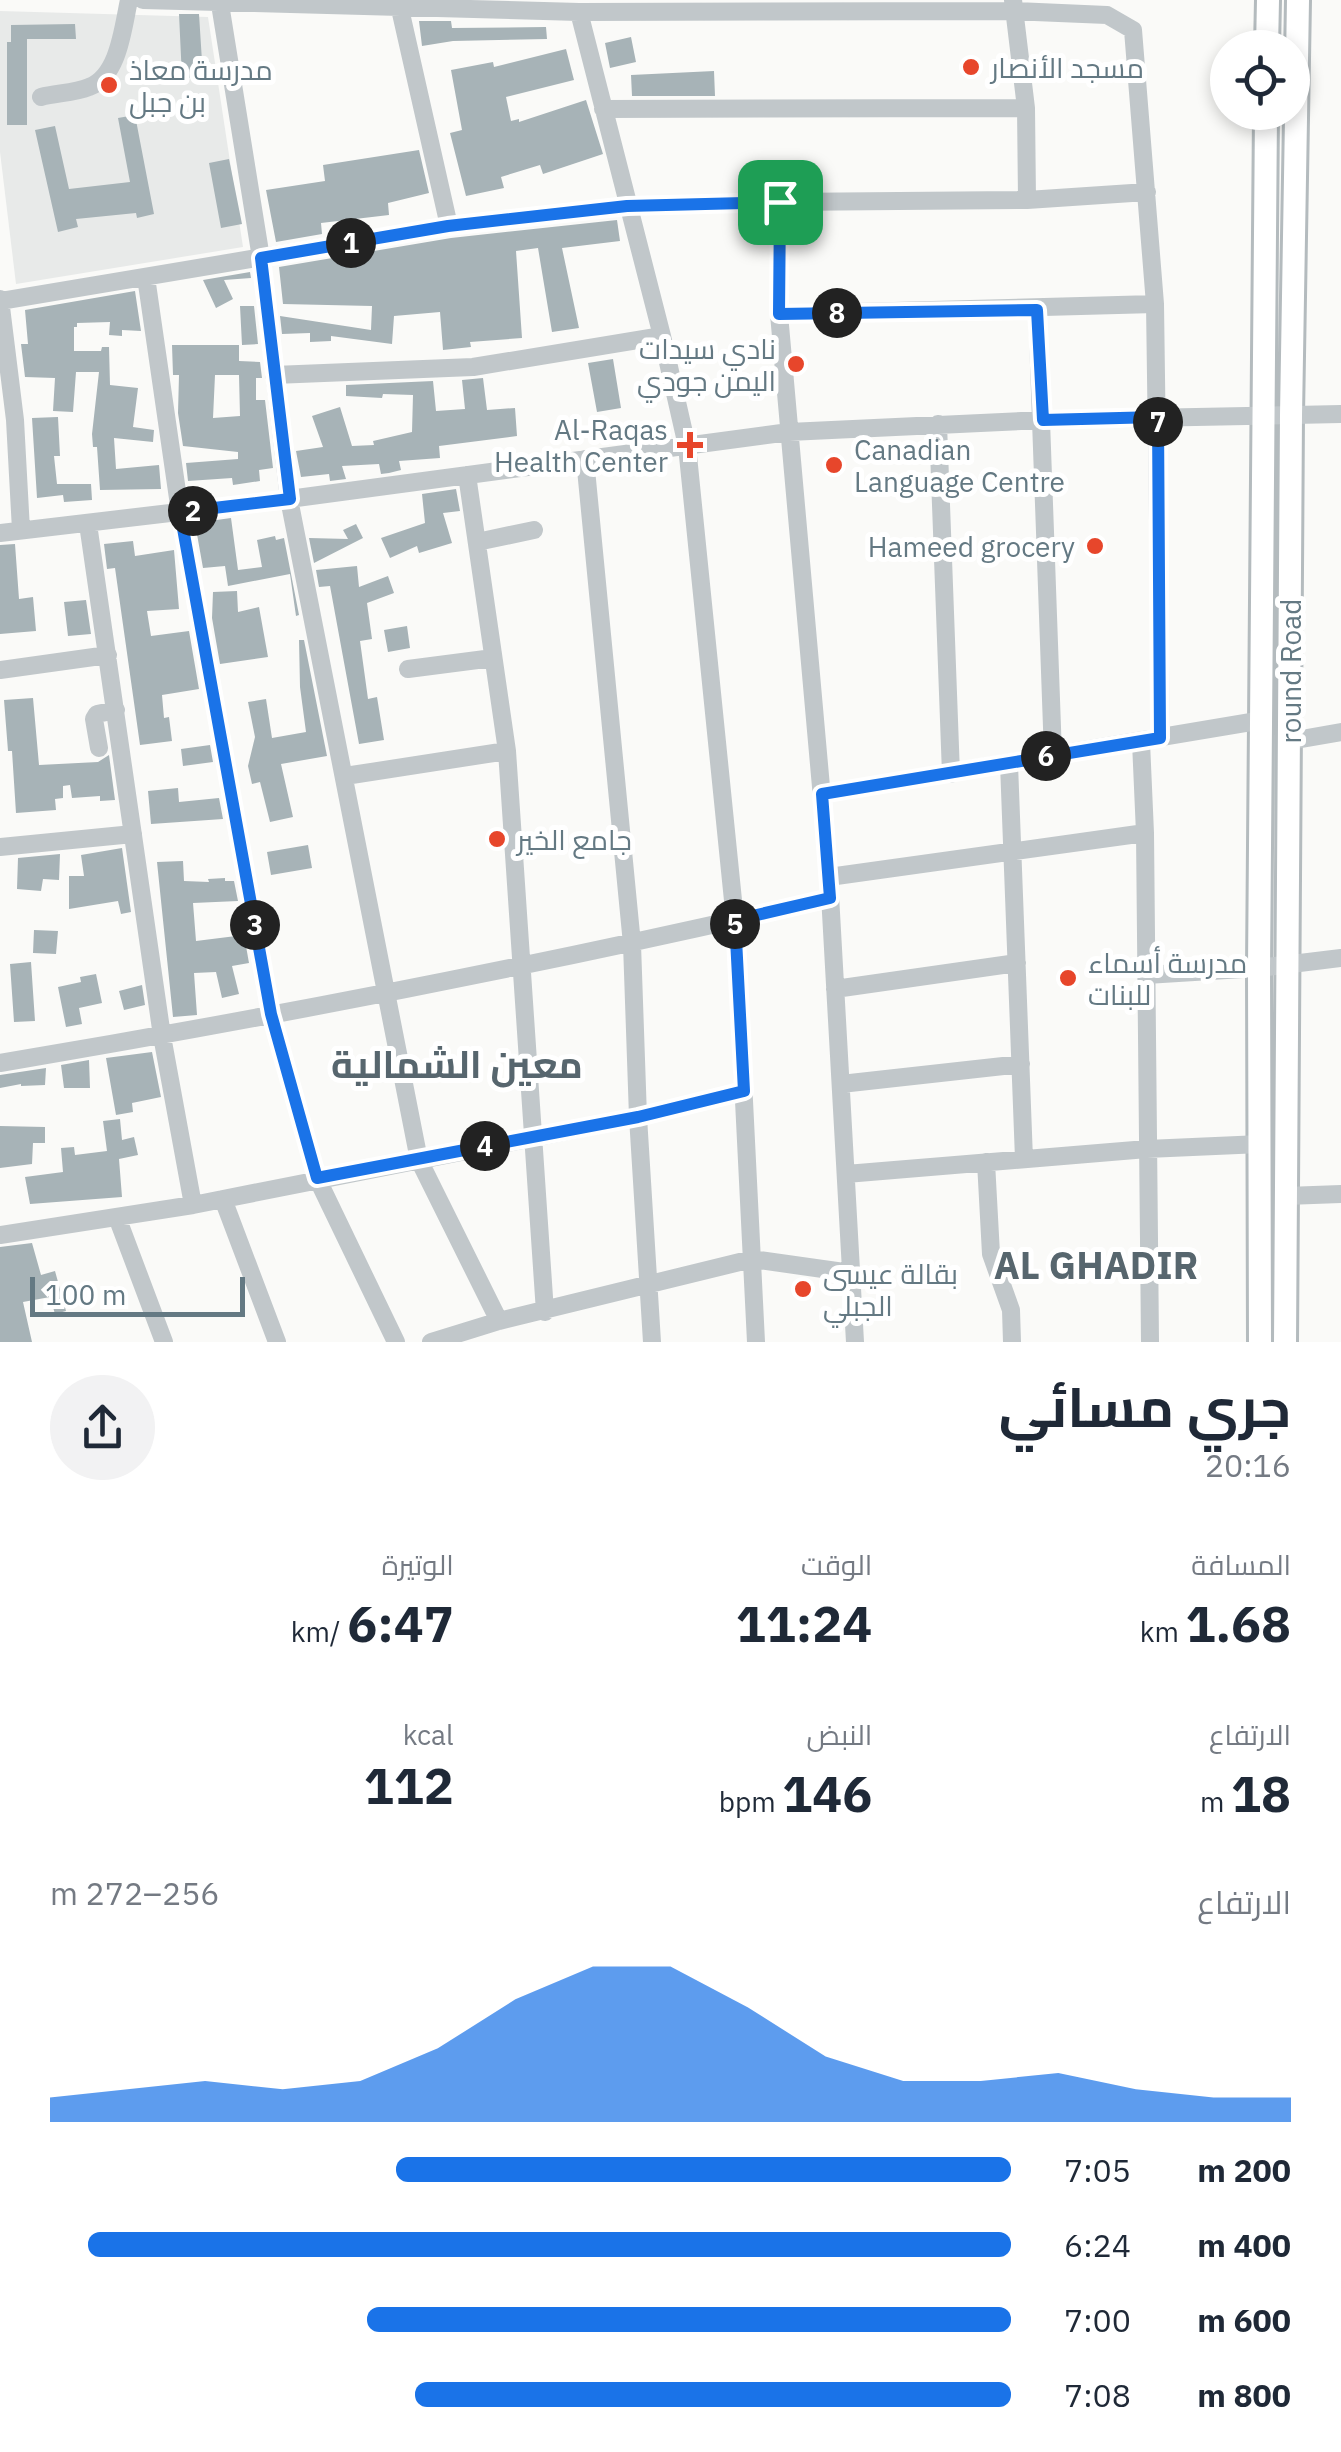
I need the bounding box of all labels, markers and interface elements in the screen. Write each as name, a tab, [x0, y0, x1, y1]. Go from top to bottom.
map controls	[1210, 30, 1310, 130]
button: locate	[1210, 30, 1310, 130]
place label: مسجد الأنصار	[989, 49, 1144, 86]
place label: مدرسة معاذ بن جبل	[129, 51, 273, 120]
marker: مسجد الأنصار	[960, 56, 982, 78]
marker: مدرسة معاذ بن جبل	[98, 74, 120, 96]
pin	[738, 160, 823, 245]
icon: arrive	[753, 175, 808, 230]
pin: 1	[326, 218, 376, 268]
text: 1	[343, 224, 359, 261]
pin: 8	[812, 288, 862, 338]
text: 8	[829, 294, 845, 331]
place label: نادي سيدات اليمن جودي	[637, 330, 776, 403]
marker: نادي سيدات اليمن جودي	[785, 353, 807, 375]
pin: 7	[1133, 397, 1183, 447]
text: 7	[1150, 403, 1166, 440]
place label: Al-Raqas Health Center	[494, 411, 668, 480]
place label: Canadian Language Centre	[854, 431, 1065, 500]
marker: Al-Raqas Health Center	[677, 432, 703, 458]
marker: Canadian Language Centre	[823, 454, 845, 476]
pin: 2	[168, 486, 218, 536]
text: 2	[185, 492, 201, 529]
place label: Hameed grocery	[868, 528, 1075, 565]
marker: Hameed grocery	[1084, 535, 1106, 557]
street label: round Road	[1272, 599, 1309, 743]
pin: 6	[1021, 731, 1071, 781]
text: 6	[1038, 737, 1054, 774]
place label: جامع الخير	[515, 821, 632, 859]
marker: جامع الخير	[486, 828, 508, 850]
pin: 5	[710, 899, 760, 949]
pin: 3	[230, 900, 280, 950]
text: 5	[727, 905, 743, 942]
text: 3	[247, 906, 263, 943]
place label: مدرسة أسماء للبنات	[1088, 944, 1247, 1013]
marker: مدرسة أسماء للبنات	[1057, 967, 1079, 989]
district label: معين الشمالية	[331, 1039, 583, 1088]
pin: 4	[460, 1121, 510, 1171]
text: 4	[477, 1127, 493, 1164]
district label: AL GHADIR	[994, 1240, 1198, 1289]
place label: بقالة عيسى الجبلي	[823, 1255, 958, 1328]
scale bar	[30, 1272, 245, 1316]
text: 100 m	[45, 1276, 126, 1313]
marker: بقالة عيسى الجبلي	[792, 1278, 814, 1300]
text: جري مسائي	[999, 1371, 1291, 1442]
button: share	[50, 1375, 155, 1480]
text: 20:16	[1205, 1444, 1291, 1486]
text: الوتيرة	[382, 1546, 454, 1583]
text: الوقت	[801, 1546, 872, 1583]
text: المسافة	[1191, 1546, 1291, 1583]
text: 6:47	[347, 1591, 454, 1656]
text: 11:24	[736, 1591, 872, 1656]
text: 1.68	[1186, 1591, 1291, 1656]
text: /km	[291, 1613, 347, 1650]
text: km	[1140, 1613, 1186, 1650]
text: kcal	[403, 1716, 454, 1753]
text: النبض	[806, 1716, 872, 1753]
text: الارتفاع	[1209, 1716, 1291, 1753]
text: 112	[364, 1753, 454, 1818]
text: 146	[782, 1761, 872, 1826]
text: 18	[1231, 1761, 1291, 1826]
text: bpm	[719, 1783, 782, 1820]
text: m	[1200, 1783, 1231, 1820]
text: 256–272 m	[50, 1872, 220, 1914]
text: الارتفاع	[1197, 1881, 1291, 1923]
text: 7:05	[1064, 2149, 1131, 2191]
text: 200 m	[1197, 2149, 1291, 2191]
text: 6:24	[1064, 2224, 1131, 2266]
text: 400 m	[1197, 2224, 1291, 2266]
text: 7:00	[1064, 2299, 1131, 2341]
text: 600 m	[1197, 2299, 1291, 2341]
text: 7:08	[1064, 2374, 1131, 2416]
text: 800 m	[1197, 2374, 1291, 2416]

